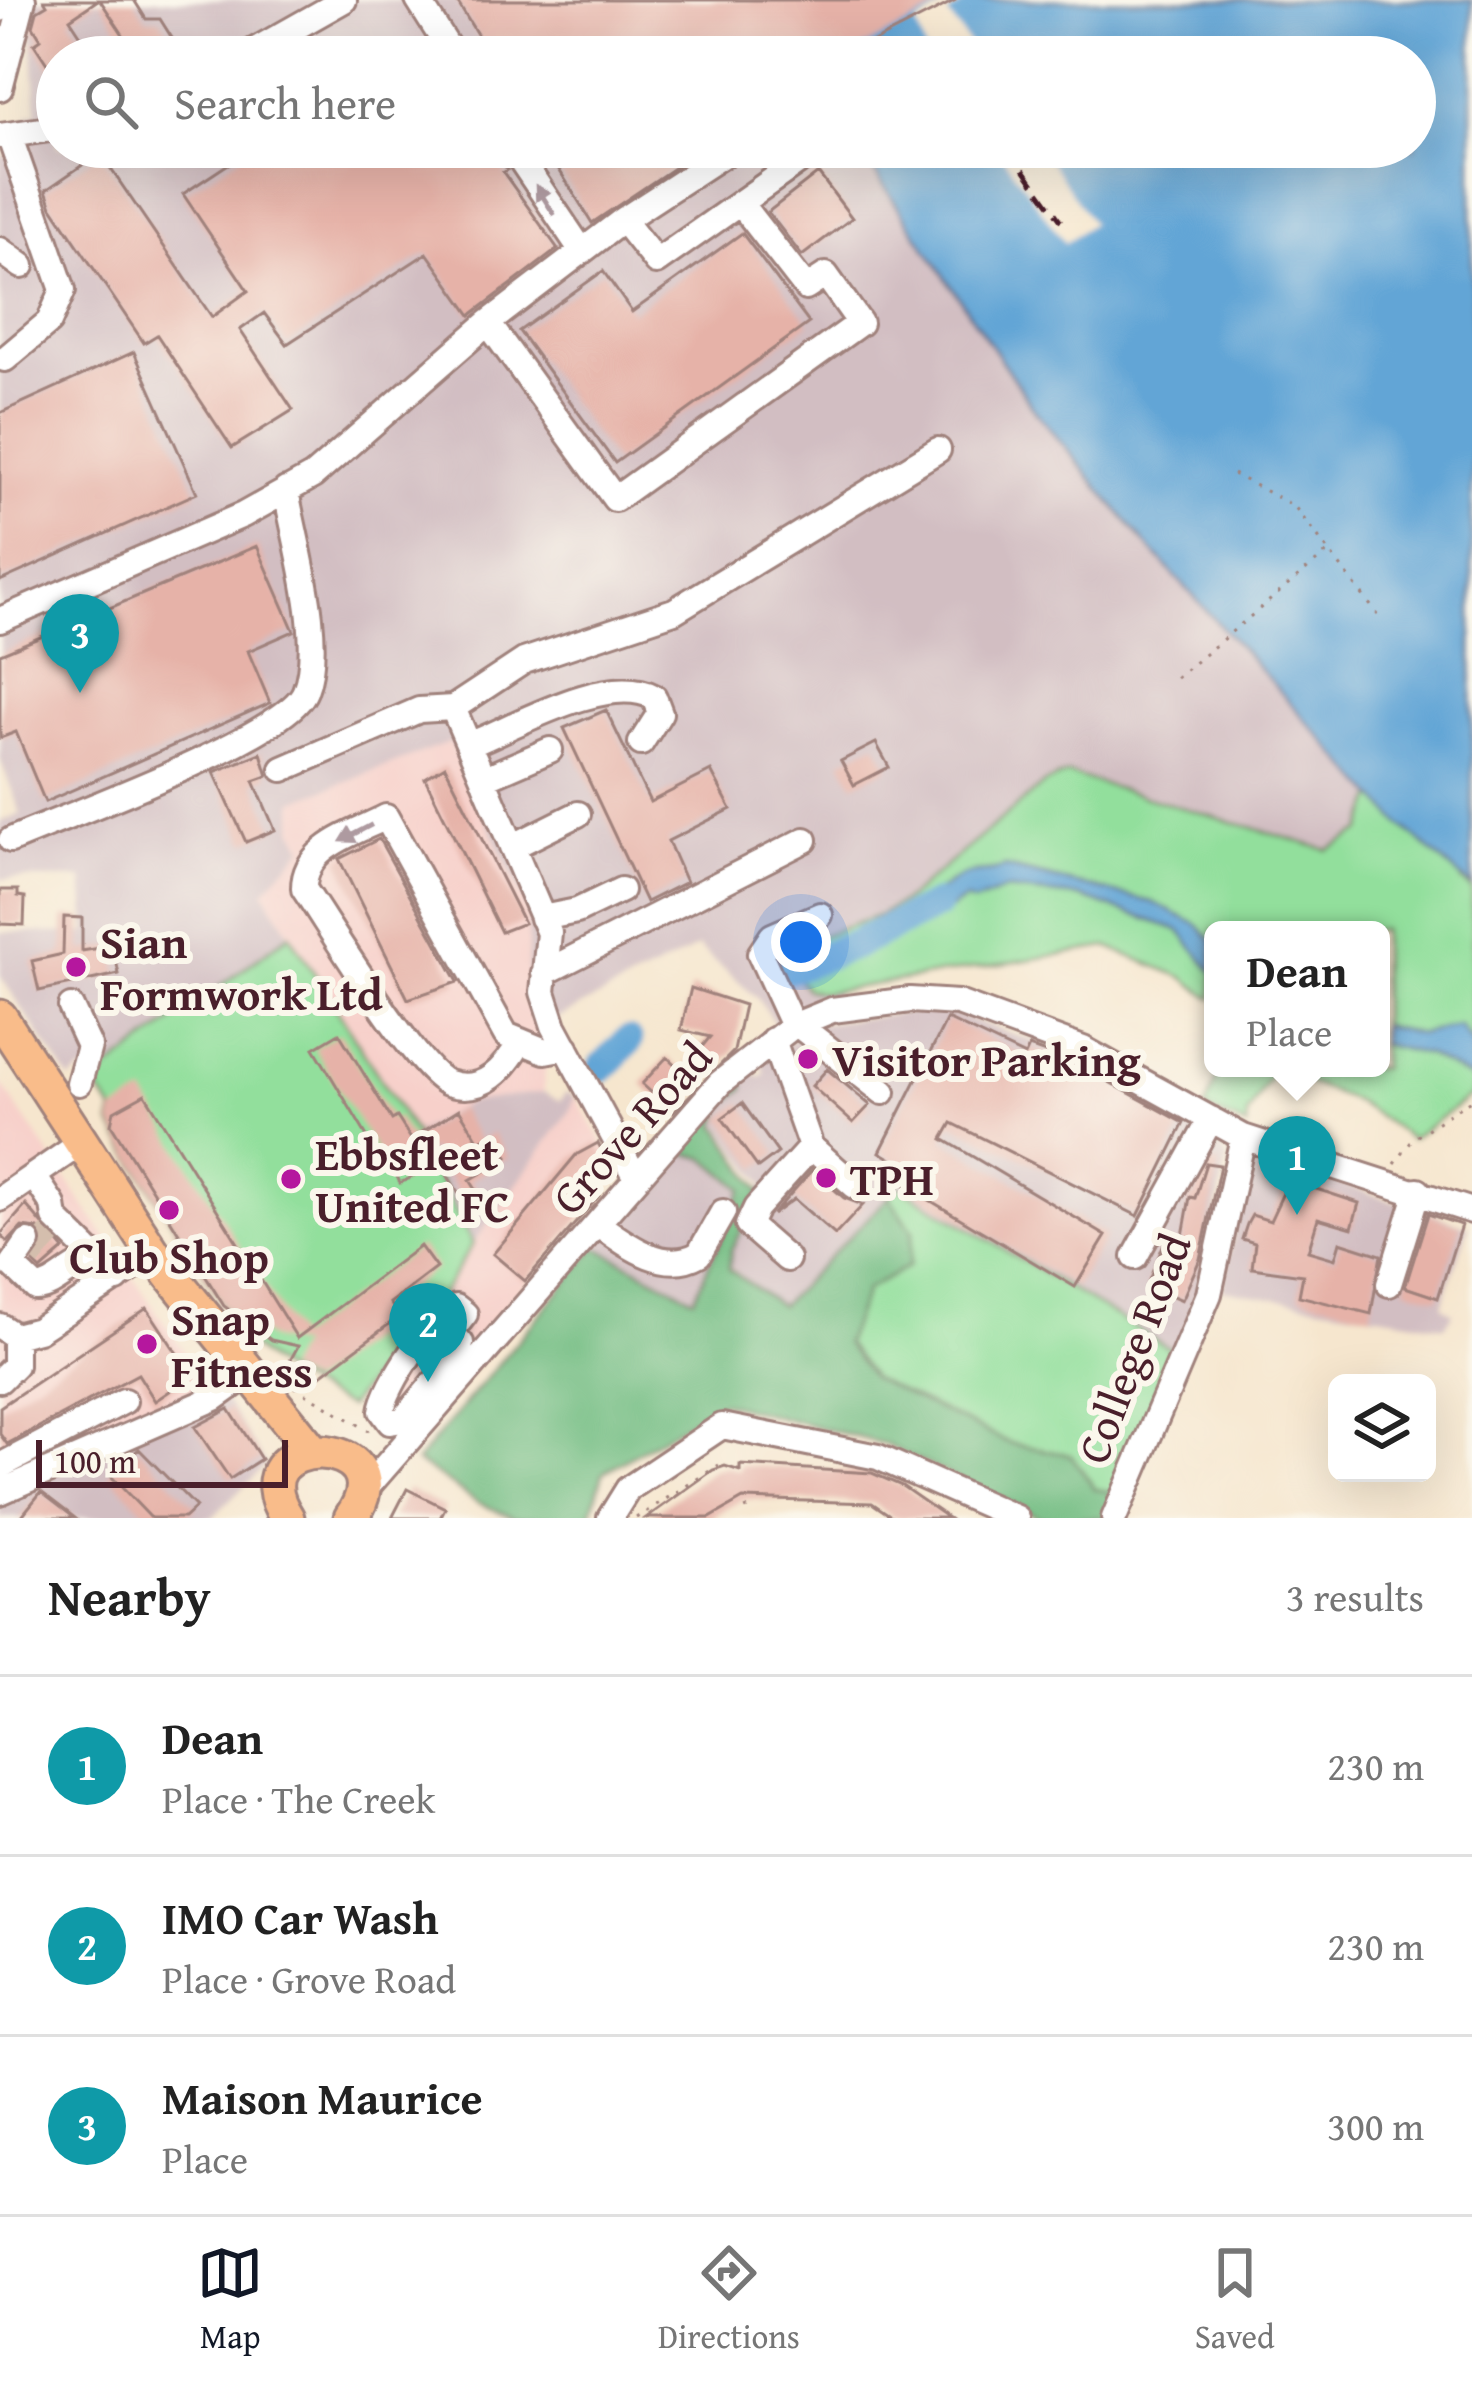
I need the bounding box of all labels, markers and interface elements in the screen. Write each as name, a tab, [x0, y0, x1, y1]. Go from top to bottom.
search box	[36, 36, 1436, 168]
icon: search	[78, 69, 144, 135]
text: Search here	[174, 70, 396, 135]
one-way arrow	[535, 184, 557, 216]
pin: 3	[41, 594, 119, 693]
one-way arrow	[338, 822, 373, 843]
place label: Sian Formwork Ltd	[100, 909, 383, 1026]
your location	[771, 912, 831, 972]
popup	[1204, 921, 1390, 1077]
text: Dean	[1246, 938, 1348, 1003]
marker: Sian Formwork Ltd	[63, 954, 89, 980]
text: Place	[1246, 1003, 1332, 1060]
street label: Grove Road	[536, 1026, 726, 1228]
place label: Visitor Parking	[832, 1027, 1141, 1092]
marker: Visitor Parking	[795, 1046, 821, 1072]
pin: 1	[1258, 1116, 1336, 1215]
place label: Ebbsfleet United FC	[315, 1121, 509, 1238]
place label: TPH	[850, 1146, 934, 1211]
marker: TPH	[813, 1165, 839, 1191]
marker: Ebbsfleet United FC	[278, 1166, 304, 1192]
marker: Club Shop	[156, 1197, 182, 1223]
place label: Club Shop	[69, 1224, 269, 1289]
street label: College Road	[1059, 1224, 1207, 1472]
pin: 2	[389, 1283, 467, 1382]
place label: Snap Fitness	[171, 1286, 313, 1403]
marker: Snap Fitness	[134, 1331, 160, 1357]
map controls	[1328, 1374, 1436, 1482]
button: layers	[1328, 1374, 1436, 1482]
scale bar	[36, 1434, 288, 1487]
text: 100 m	[54, 1437, 136, 1485]
text: Nearby	[48, 1559, 211, 1634]
text: 3 results	[1286, 1568, 1424, 1625]
text: Dean	[162, 1705, 263, 1770]
text: 1	[77, 1737, 97, 1794]
text: 230 m	[1327, 1737, 1424, 1794]
text: Place · The Creek	[162, 1770, 435, 1827]
text: IMO Car Wash	[162, 1885, 439, 1950]
text: 2	[77, 1917, 97, 1974]
text: 230 m	[1327, 1917, 1424, 1974]
text: Place · Grove Road	[162, 1950, 456, 2007]
text: Maison Maurice	[162, 2065, 483, 2130]
text: 3	[77, 2097, 97, 2154]
text: 300 m	[1327, 2097, 1424, 2154]
text: Place	[162, 2130, 248, 2187]
tab: Map	[197, 2240, 263, 2360]
tab: Directions	[658, 2240, 800, 2360]
tab: Saved	[1195, 2240, 1275, 2360]

